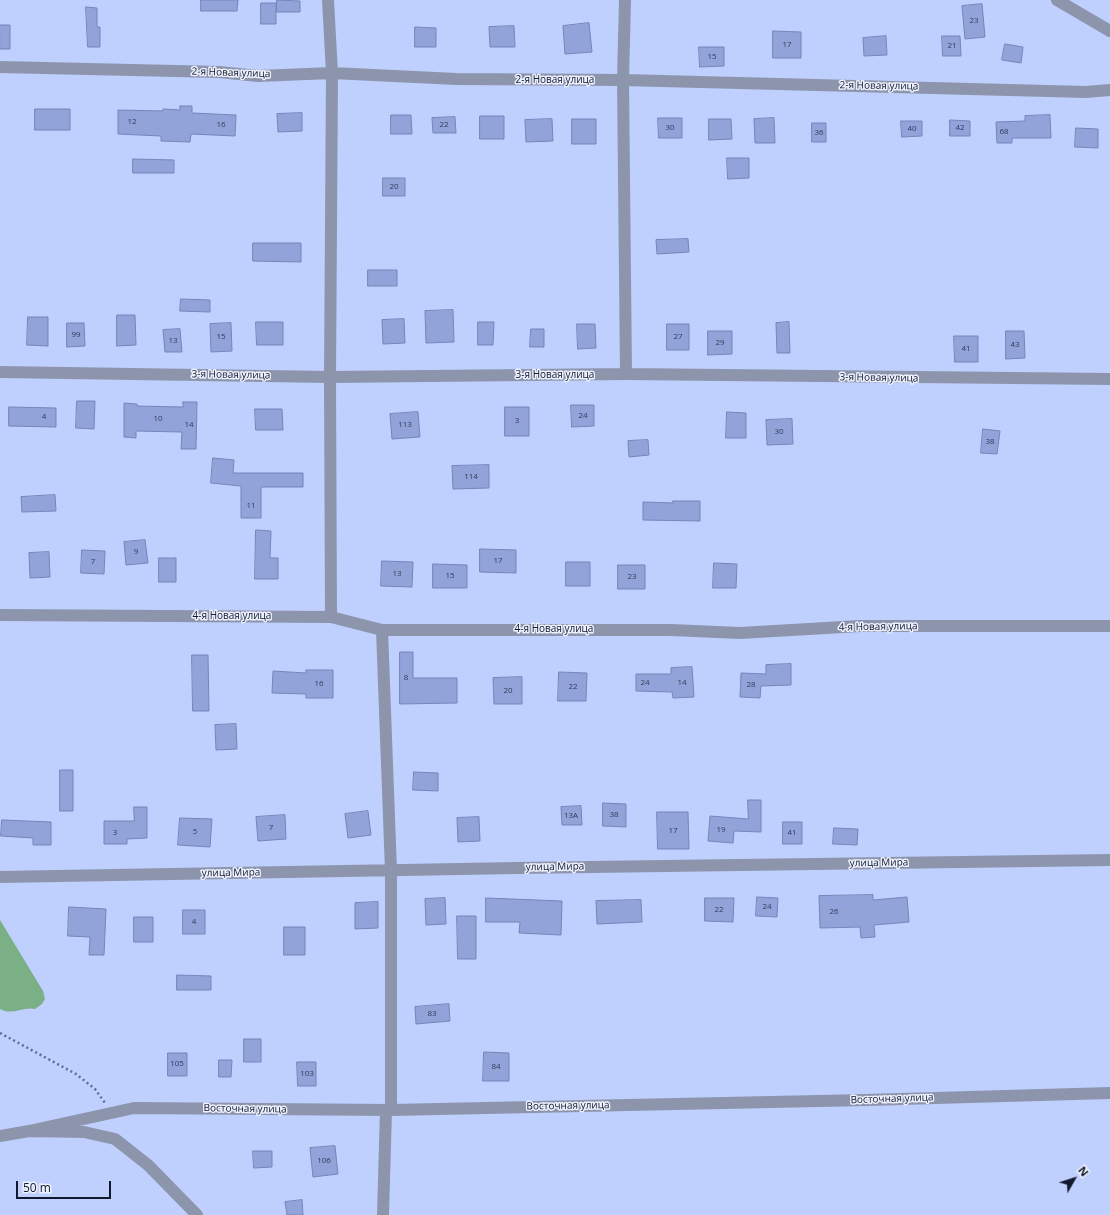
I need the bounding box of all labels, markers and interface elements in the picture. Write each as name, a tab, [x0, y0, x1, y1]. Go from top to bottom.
house number: 23	[969, 16, 979, 26]
house number: 17	[782, 40, 792, 50]
house number: 21	[947, 41, 957, 51]
house number: 15	[707, 52, 717, 62]
street label: 2-я Новая улица	[191, 66, 271, 80]
street label: 2-я Новая улица	[516, 74, 594, 86]
street label: 2-я Новая улица	[840, 79, 918, 93]
house number: 12	[127, 117, 137, 127]
house number: 16	[216, 120, 226, 130]
house number: 22	[439, 120, 449, 130]
house number: 30	[665, 123, 675, 133]
house number: 42	[955, 123, 965, 133]
house number: 40	[907, 124, 917, 134]
house number: 68	[999, 127, 1009, 137]
house number: 36	[814, 128, 824, 138]
house number: 20	[389, 182, 399, 192]
house number: 99	[71, 330, 81, 340]
house number: 15	[216, 332, 226, 342]
house number: 27	[673, 332, 683, 342]
house number: 13	[168, 336, 178, 346]
house number: 29	[715, 338, 725, 348]
house number: 43	[1010, 340, 1020, 350]
house number: 41	[961, 344, 971, 354]
street label: 3-я Новая улица	[192, 368, 270, 382]
street label: 3-я Новая улица	[516, 369, 594, 381]
street label: 3-я Новая улица	[840, 371, 918, 385]
house number: 24	[578, 411, 588, 421]
house number: 4	[42, 412, 46, 422]
house number: 10	[153, 414, 163, 424]
house number: 3	[515, 416, 519, 426]
house number: 14	[184, 420, 194, 430]
house number: 113	[398, 420, 412, 430]
house number: 30	[774, 427, 784, 437]
house number: 38	[985, 437, 995, 447]
house number: 114	[464, 472, 478, 482]
house number: 11	[246, 501, 256, 511]
house number: 9	[134, 547, 138, 557]
house number: 17	[493, 556, 503, 566]
house number: 7	[91, 557, 95, 567]
house number: 13	[392, 569, 402, 579]
house number: 15	[445, 571, 455, 581]
house number: 23	[627, 572, 637, 582]
street label: 4-я Новая улица	[193, 610, 271, 622]
street label: 4-я Новая улица	[839, 620, 917, 634]
street label: 4-я Новая улица	[515, 623, 593, 635]
house number: 8	[404, 673, 408, 683]
house number: 24	[640, 678, 650, 688]
house number: 14	[677, 678, 687, 688]
house number: 16	[314, 679, 324, 689]
house number: 28	[746, 680, 756, 690]
house number: 22	[568, 682, 578, 692]
house number: 20	[503, 686, 513, 696]
house number: 38	[609, 810, 619, 820]
house number: 13А	[564, 811, 578, 821]
house number: 7	[269, 823, 273, 833]
house number: 19	[716, 825, 726, 835]
house number: 17	[668, 826, 678, 836]
house number: 5	[193, 827, 197, 837]
house number: 3	[113, 828, 117, 838]
house number: 41	[787, 828, 797, 838]
street label: улица Мира	[850, 856, 908, 870]
street label: улица Мира	[526, 860, 584, 874]
street label: улица Мира	[202, 866, 260, 880]
house number: 24	[762, 902, 772, 912]
house number: 22	[714, 905, 724, 915]
house number: 26	[829, 907, 839, 917]
house number: 4	[192, 917, 196, 927]
house number: 83	[427, 1009, 437, 1019]
house number: 105	[170, 1059, 184, 1069]
house number: 84	[491, 1062, 501, 1072]
house number: 103	[300, 1069, 314, 1079]
street label: Восточная улица	[850, 1092, 934, 1106]
street label: Восточная улица	[526, 1099, 610, 1113]
street label: Восточная улица	[203, 1102, 287, 1116]
house number: 106	[317, 1156, 331, 1166]
north arrow	[1054, 1159, 1094, 1199]
text: N	[1075, 1163, 1092, 1179]
scale bar	[18, 1173, 113, 1199]
text: 50 m	[23, 1179, 51, 1196]

